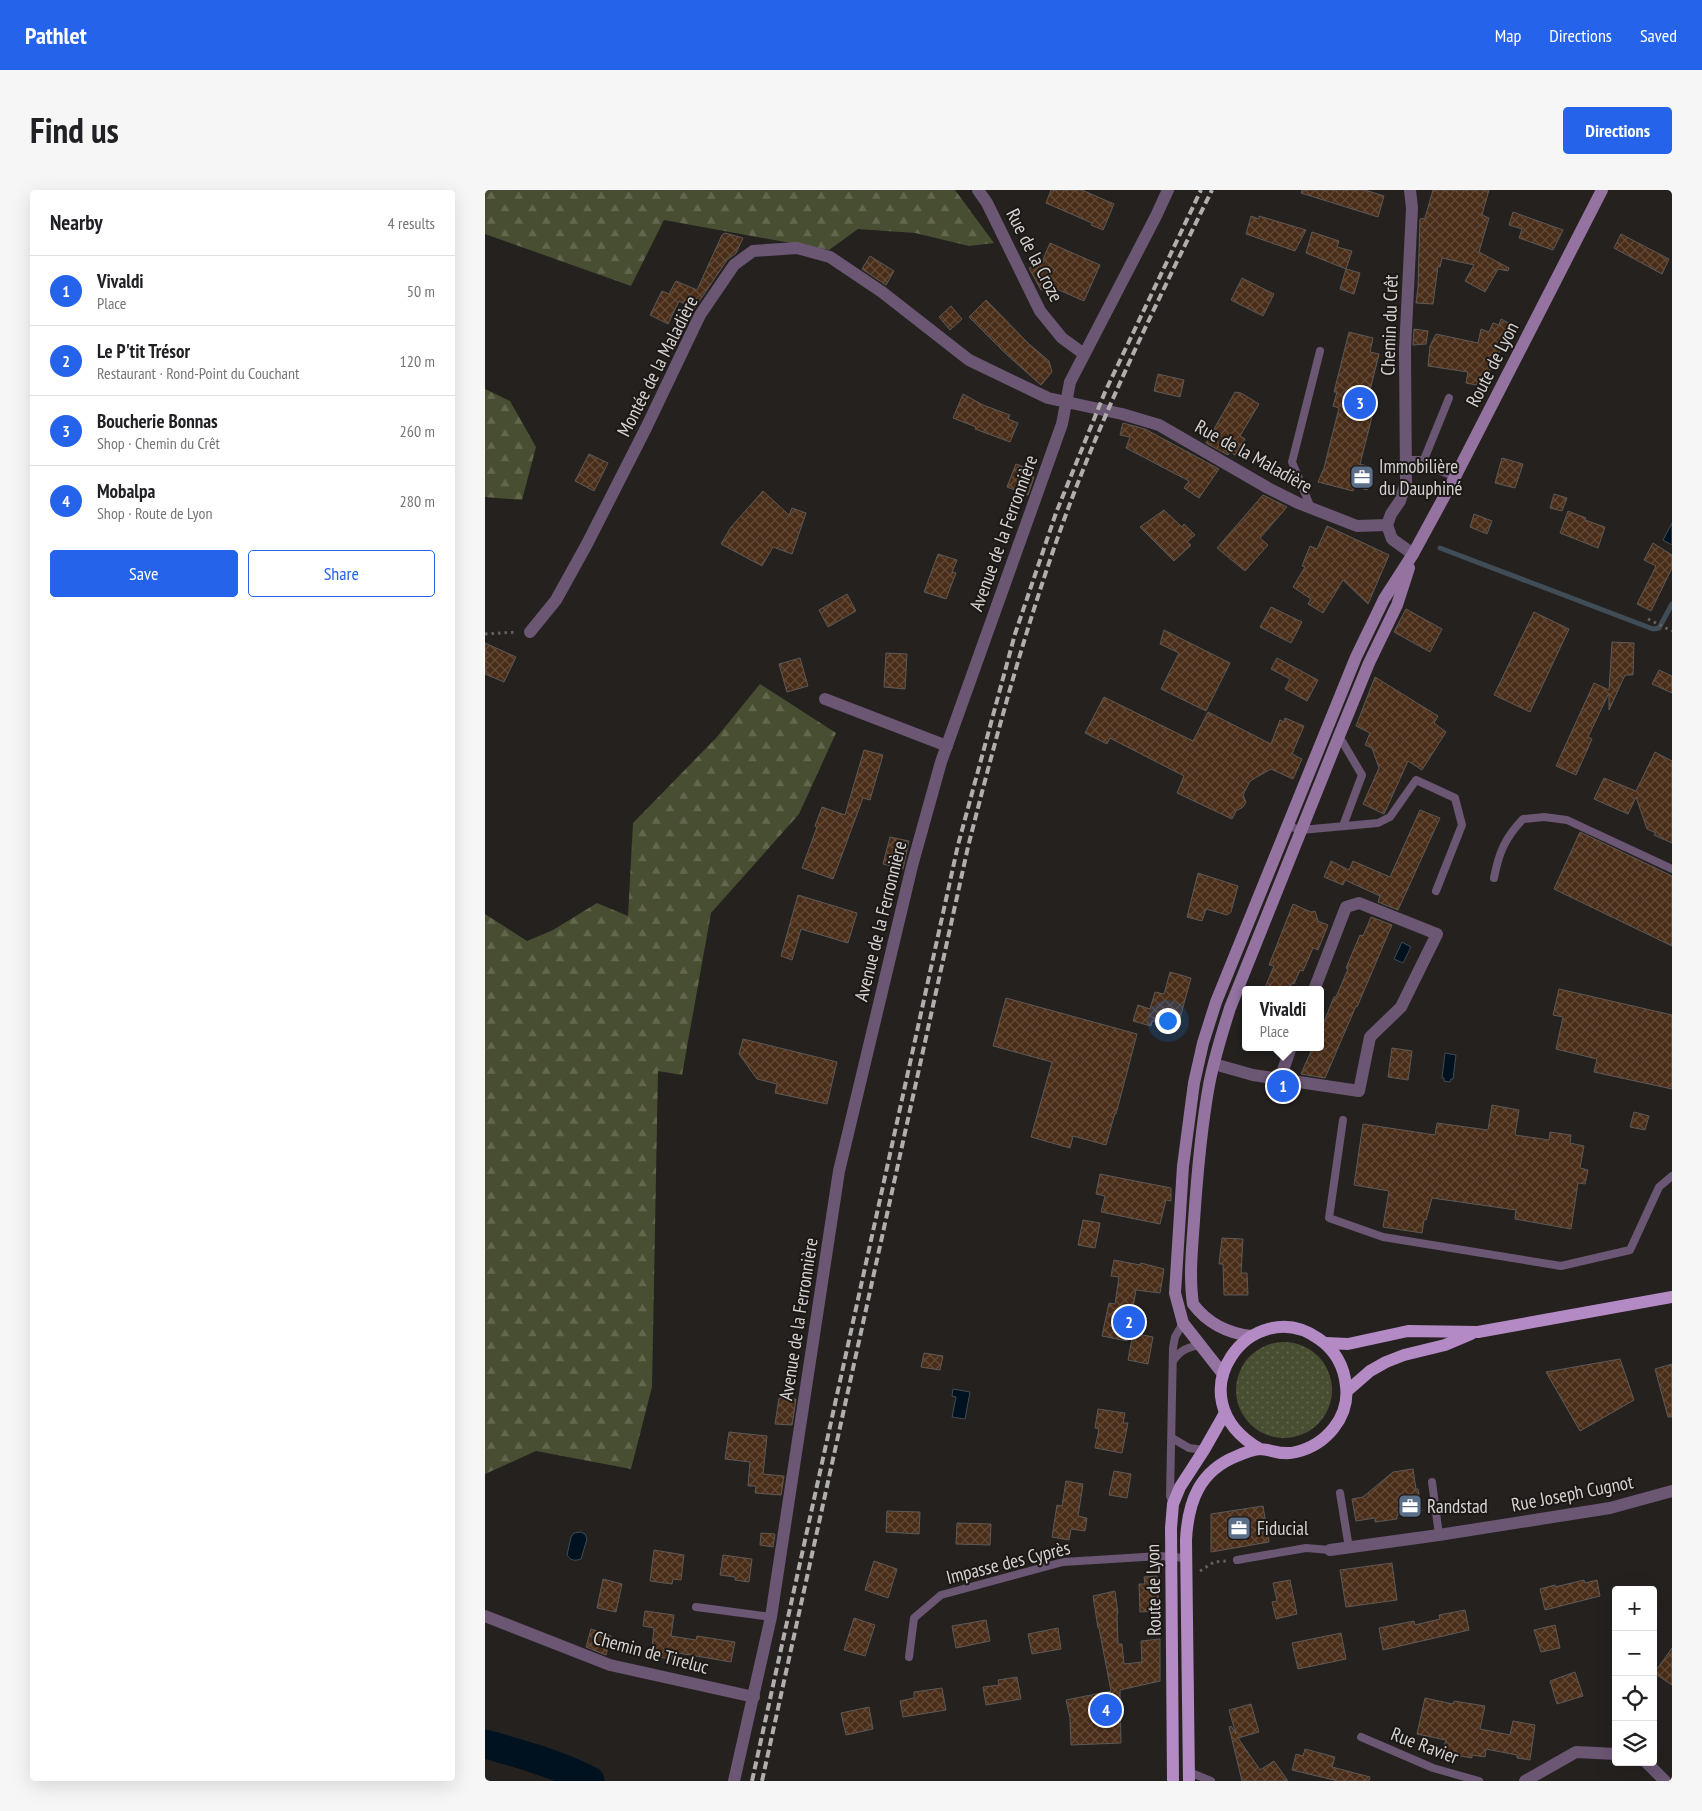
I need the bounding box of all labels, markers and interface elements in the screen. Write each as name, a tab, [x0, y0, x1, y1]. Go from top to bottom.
text: Pathlet	[25, 20, 87, 51]
text: Map	[1495, 24, 1521, 47]
text: Directions	[1549, 24, 1612, 47]
text: Saved	[1640, 24, 1677, 47]
text: Find us	[30, 107, 119, 153]
button: Directions	[1563, 107, 1672, 154]
street label: Rue de la Croze	[1001, 204, 1069, 306]
text: Nearby	[50, 209, 103, 236]
text: 4 results	[388, 213, 435, 233]
text: Vivaldi	[97, 269, 144, 293]
street label: Chemin du Crêt	[1375, 273, 1403, 376]
text: 1	[62, 281, 70, 301]
text: 50 m	[407, 281, 435, 301]
street label: Montée de la Maladière	[611, 292, 703, 440]
text: Place	[97, 293, 126, 313]
street label: Route de Lyon	[1460, 318, 1524, 410]
text: Le P'tit Trésor	[97, 339, 190, 363]
text: 2	[62, 351, 70, 371]
text: 120 m	[400, 351, 435, 371]
text: Restaurant · Rond-Point du Couchant	[97, 363, 299, 383]
pin: 3	[1344, 384, 1376, 422]
text: Boucherie Bonnas	[97, 409, 218, 433]
street label: Rue de la Maladière	[1191, 414, 1317, 498]
text: 3	[62, 421, 70, 441]
text: 260 m	[400, 421, 435, 441]
text: Shop · Chemin du Crêt	[97, 433, 220, 453]
street label: Avenue de la Ferronnière	[964, 452, 1042, 614]
place label: Immobilière du Dauphiné	[1379, 454, 1462, 500]
office icon: Immobilière du Dauphiné	[1349, 464, 1375, 490]
text: Mobalpa	[97, 479, 155, 503]
text: 4	[62, 491, 70, 511]
text: 280 m	[400, 491, 435, 511]
text: Shop · Route de Lyon	[97, 503, 212, 523]
button: Save	[50, 550, 238, 597]
button: Share	[248, 550, 435, 597]
street label: Avenue de la Ferronnière	[848, 838, 912, 1004]
popup	[1242, 986, 1324, 1051]
text: Vivaldi	[1260, 997, 1306, 1021]
your location	[1155, 1008, 1181, 1034]
text: Place	[1260, 1021, 1289, 1041]
pin: 1	[1267, 1067, 1299, 1105]
street label: Avenue de la Ferronnière	[773, 1236, 823, 1402]
pin: 2	[1113, 1303, 1145, 1341]
street label: Rue Joseph Cugnot	[1509, 1469, 1636, 1517]
office icon: Randstad	[1397, 1493, 1423, 1519]
place label: Randstad	[1427, 1494, 1488, 1518]
office icon: Fiducial	[1226, 1515, 1252, 1541]
place label: Fiducial	[1257, 1516, 1309, 1540]
street label: Impasse des Cyprès	[944, 1535, 1072, 1589]
street label: Route de Lyon	[1140, 1544, 1166, 1636]
map controls	[1612, 1586, 1657, 1766]
button: +	[1612, 1586, 1657, 1631]
street label: Chemin de Tireluc	[591, 1625, 712, 1679]
button: −	[1612, 1631, 1657, 1676]
button: locate	[1612, 1676, 1657, 1721]
pin: 4	[1090, 1691, 1122, 1729]
street label: Rue Ravier	[1388, 1721, 1463, 1769]
button: layers	[1612, 1721, 1657, 1766]

